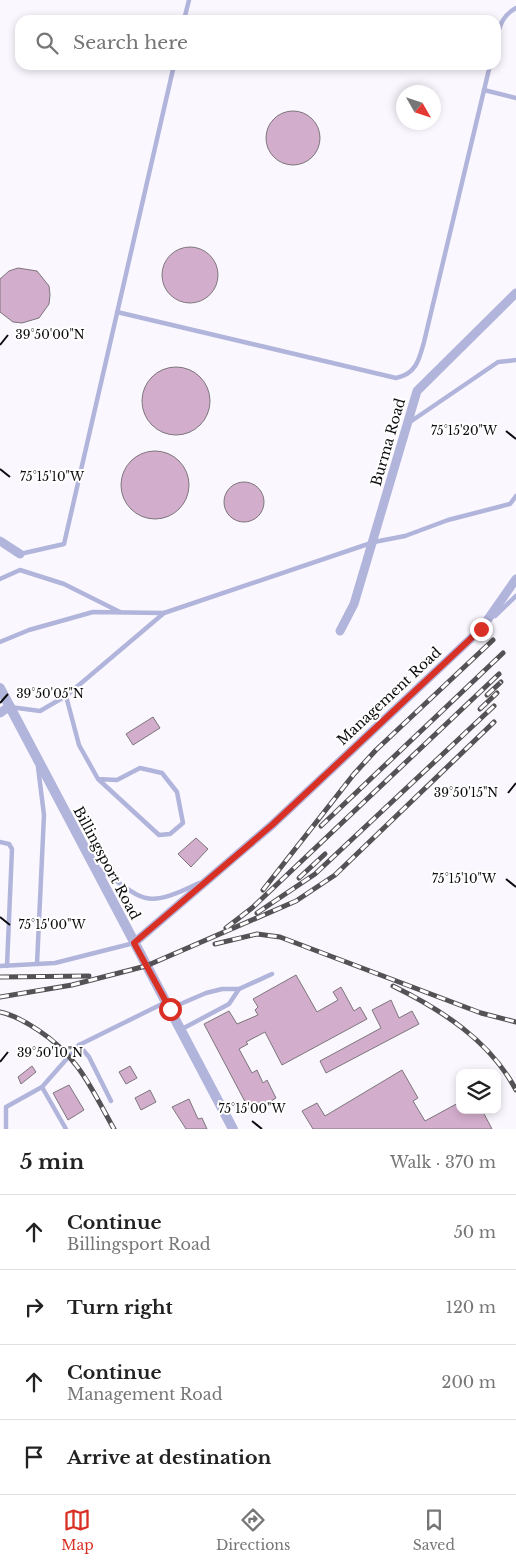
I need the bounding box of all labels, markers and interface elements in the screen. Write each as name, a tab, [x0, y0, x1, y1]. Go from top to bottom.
search box	[15, 15, 501, 70]
icon: search	[33, 29, 61, 57]
text: Search here	[73, 31, 188, 54]
north arrow	[396, 85, 441, 130]
text: 39°50'00"N	[15, 327, 85, 342]
street label: Burma Road	[367, 395, 409, 488]
text: 75°15'20"W	[431, 423, 498, 438]
text: 75°15'10"W	[20, 469, 85, 484]
route end	[470, 618, 493, 641]
street label: Management Road	[333, 643, 445, 749]
text: 39°50'05"N	[16, 686, 84, 701]
text: 39°50'15"N	[434, 785, 498, 800]
street label: Billingsport Road	[70, 803, 145, 923]
text: 75°15'10"W	[432, 871, 497, 886]
text: 75°15'00"W	[18, 917, 86, 932]
route start	[159, 998, 182, 1021]
text: 39°50'10"N	[17, 1045, 83, 1060]
map controls	[456, 1069, 501, 1114]
button: layers	[456, 1069, 501, 1114]
text: 75°15'00"W	[218, 1101, 286, 1116]
text: 5 min	[20, 1149, 84, 1175]
text: Walk · 370 m	[390, 1152, 496, 1172]
text: Continue	[67, 1211, 162, 1234]
icon: ahead	[20, 1218, 48, 1246]
text: 50 m	[454, 1222, 496, 1242]
text: Billingsport Road	[67, 1234, 211, 1254]
icon: right	[20, 1293, 48, 1321]
text: Turn right	[67, 1296, 173, 1319]
text: 120 m	[446, 1297, 496, 1317]
text: Continue	[67, 1361, 162, 1384]
icon: ahead	[20, 1368, 48, 1396]
text: 200 m	[442, 1372, 496, 1392]
text: Management Road	[67, 1384, 222, 1404]
icon: arrive	[20, 1443, 48, 1471]
text: Arrive at destination	[67, 1446, 271, 1469]
tab: Map	[61, 1506, 94, 1554]
tab: Directions	[216, 1506, 290, 1554]
tab: Saved	[413, 1506, 455, 1554]

